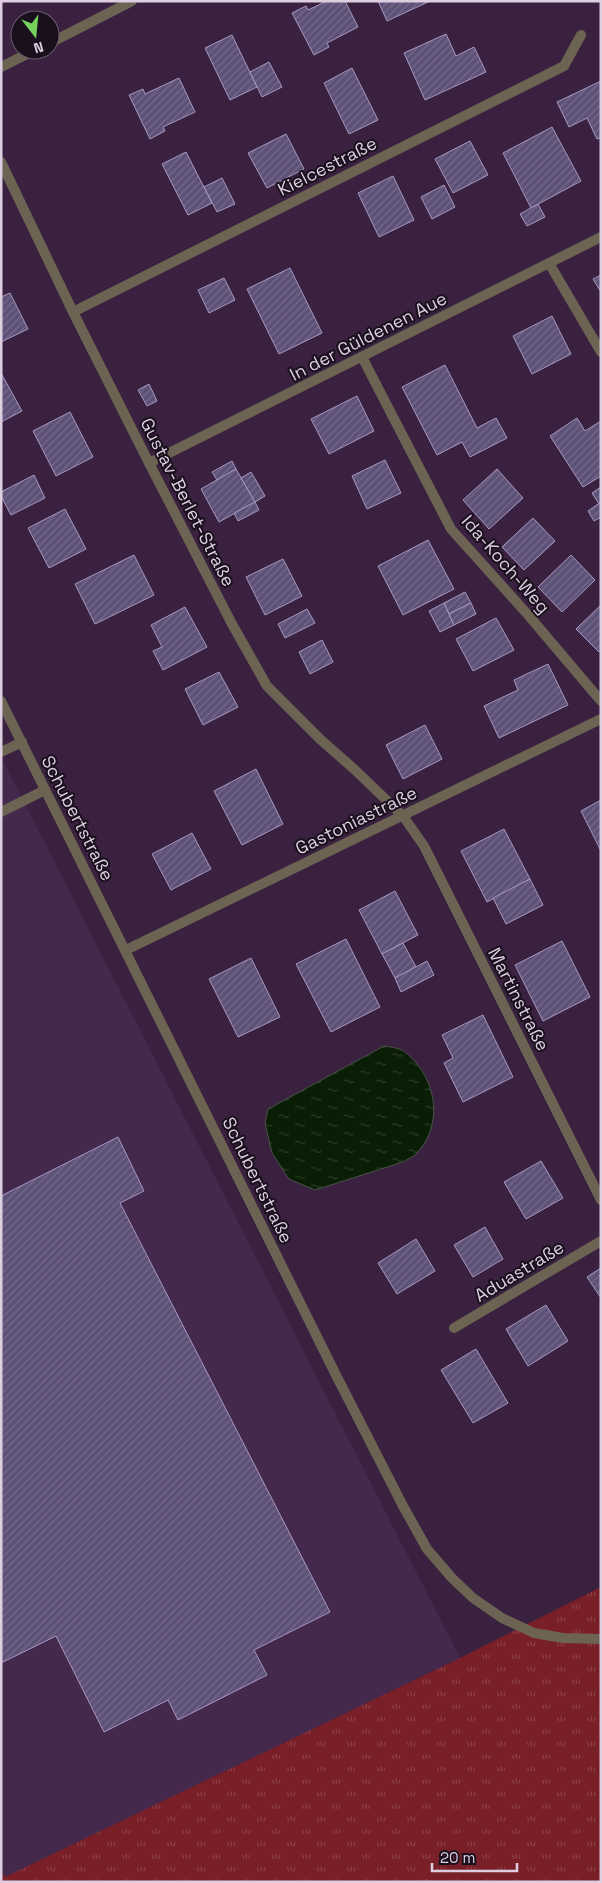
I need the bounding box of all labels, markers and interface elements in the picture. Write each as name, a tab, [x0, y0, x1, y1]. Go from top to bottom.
north arrow	[10, 10, 60, 60]
text: N	[32, 38, 46, 57]
street label: Kielcestraße	[274, 131, 380, 201]
street label: In der Güldenen Aue	[286, 286, 450, 386]
street label: Gustav-Berlet-Straße	[135, 414, 241, 590]
street label: Ida-Koch-Weg	[457, 510, 555, 618]
street label: Schubertstraße	[37, 752, 119, 884]
street label: Gastoniastraße	[291, 781, 421, 859]
street label: Martinstraße	[483, 944, 555, 1054]
street label: Schubertstraße	[218, 1113, 298, 1247]
street label: Aduastraße	[470, 1235, 568, 1307]
scale bar	[432, 1840, 517, 1872]
text: 20 m	[440, 1848, 475, 1867]

